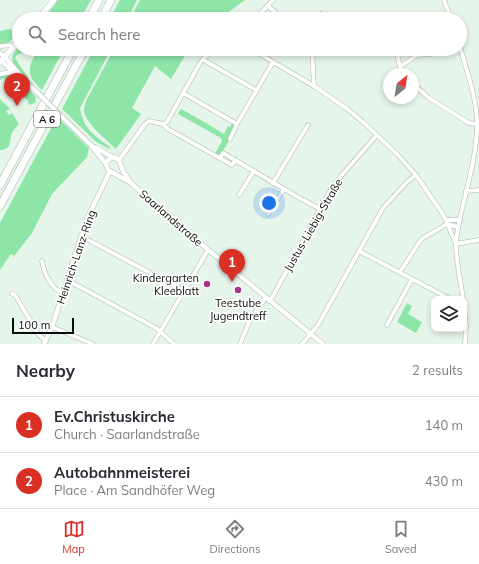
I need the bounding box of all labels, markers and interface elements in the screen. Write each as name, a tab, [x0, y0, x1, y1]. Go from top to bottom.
search box	[12, 12, 467, 56]
icon: search	[26, 23, 48, 45]
text: Search here	[58, 25, 140, 44]
north arrow	[383, 68, 419, 104]
pin: 2	[4, 73, 30, 106]
road number: A 6	[34, 111, 60, 127]
street label: Justus-Liebig-Straße	[281, 176, 345, 274]
street label: Saarlandstraße	[137, 187, 205, 249]
your location	[259, 193, 279, 213]
street label: Heinrich-Lanz-Ring	[53, 208, 99, 306]
pin: 1	[219, 249, 245, 282]
place label: Kindergarten Kleeblatt	[133, 271, 199, 298]
marker: Kindergarten Kleeblatt	[202, 279, 212, 289]
marker: Teestube Jugendtreff	[233, 285, 243, 295]
place label: Teestube Jugendtreff	[210, 296, 267, 323]
map controls	[431, 296, 467, 332]
button: layers	[431, 296, 467, 332]
scale bar	[12, 316, 74, 335]
text: 100 m	[18, 318, 50, 332]
text: Nearby	[16, 360, 75, 381]
text: 2 results	[412, 362, 463, 378]
text: Ev.Christuskirche	[54, 407, 175, 426]
text: 1	[25, 417, 33, 433]
text: 140 m	[425, 417, 463, 433]
text: Church · Saarlandstraße	[54, 426, 200, 442]
text: Autobahnmeisterei	[54, 463, 190, 482]
text: 2	[25, 473, 33, 489]
text: 430 m	[425, 473, 463, 489]
text: Place · Am Sandhöfer Weg	[54, 482, 215, 498]
tab: Map	[62, 518, 85, 556]
tab: Directions	[210, 518, 260, 556]
tab: Saved	[385, 518, 417, 556]

